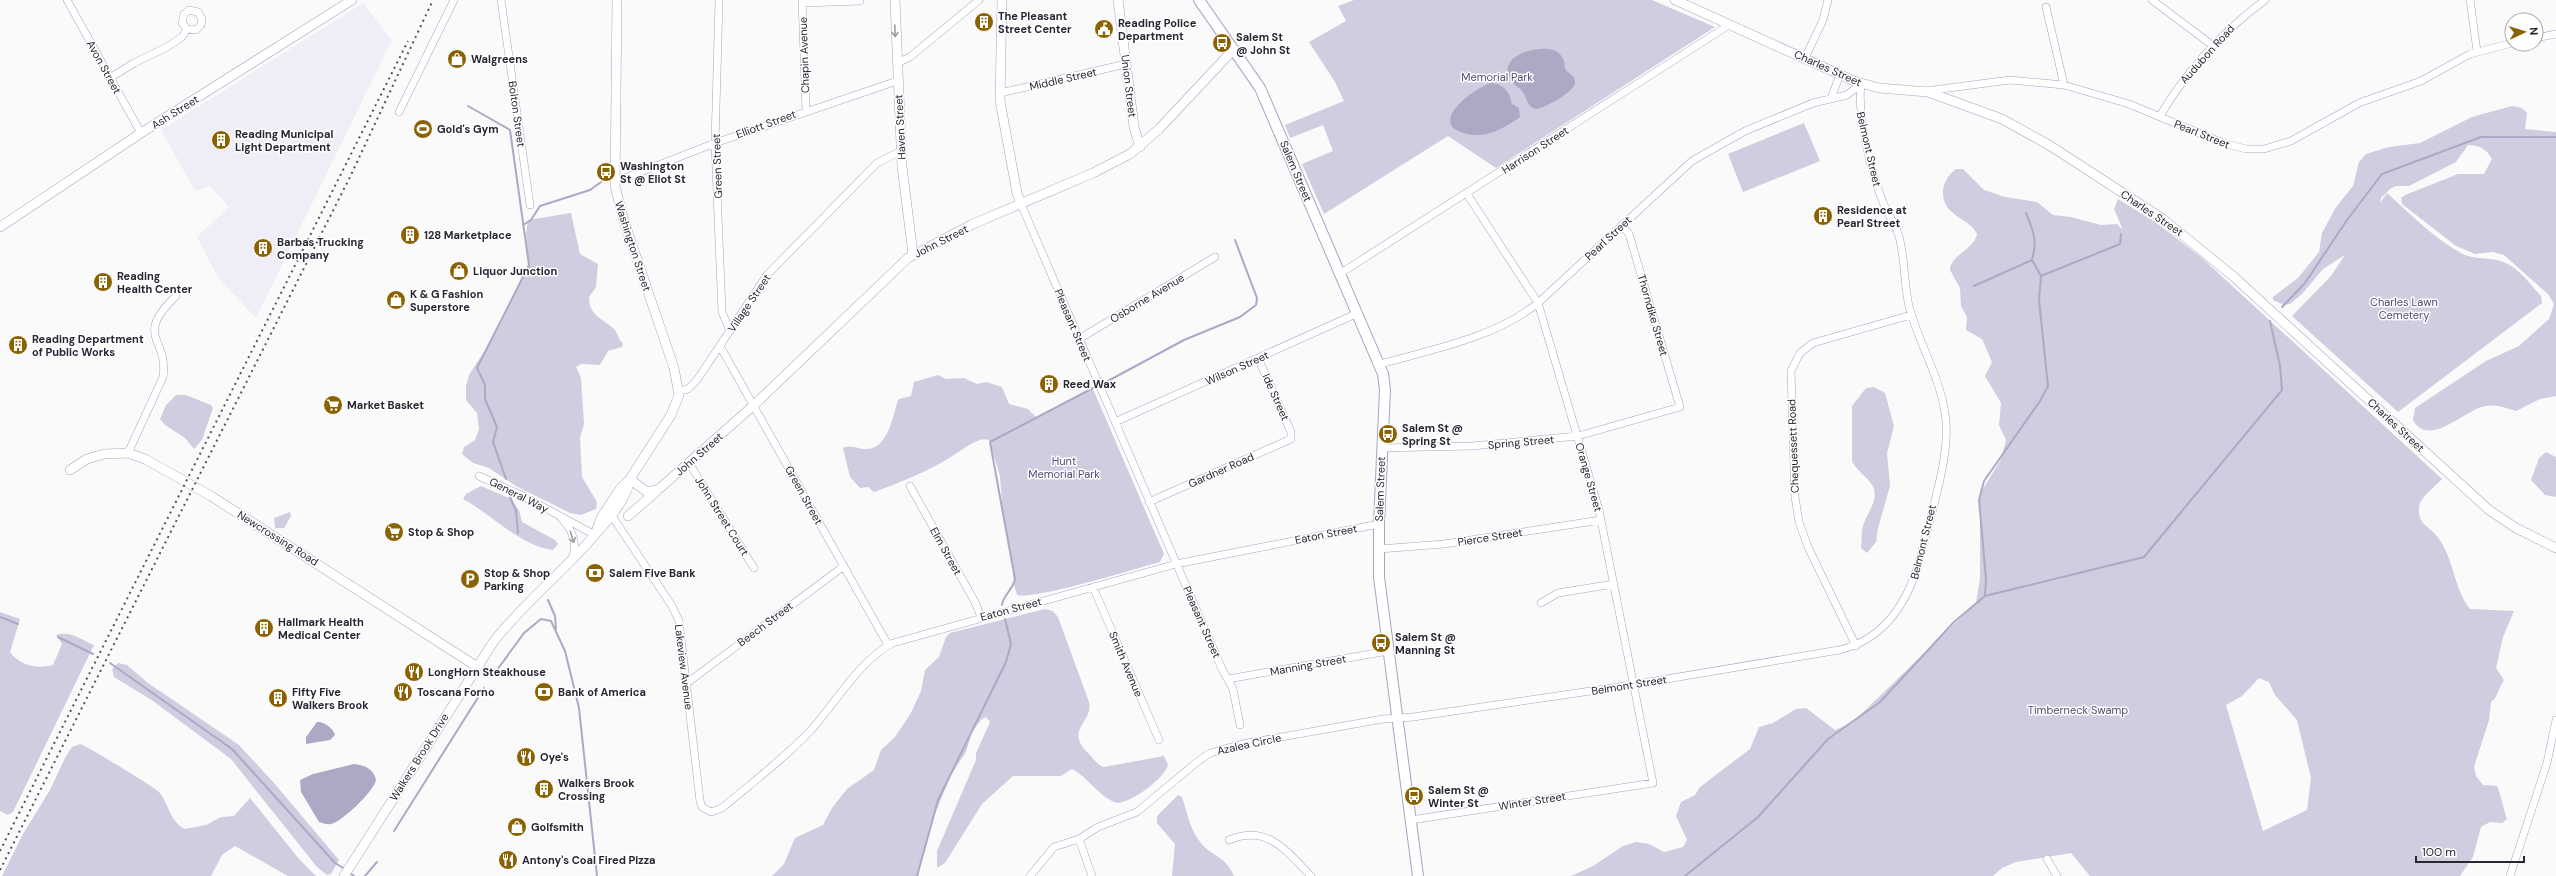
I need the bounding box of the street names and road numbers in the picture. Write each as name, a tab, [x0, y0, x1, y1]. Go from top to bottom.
street label: Chapin Avenue	[796, 17, 812, 93]
street label: Audubon Road	[2177, 21, 2237, 87]
street label: Avon Street	[84, 38, 124, 96]
street label: Charles Street	[1792, 47, 1864, 89]
street label: Union Street	[1118, 54, 1140, 118]
street label: Middle Street	[1028, 64, 1098, 94]
street label: Bolton Street	[505, 80, 529, 148]
street label: Ash Street	[149, 92, 201, 132]
street label: Haven Street	[891, 94, 909, 160]
street label: Elliott Street	[734, 107, 798, 141]
street label: Belmont Street	[1854, 110, 1884, 188]
street label: Pearl Street	[2172, 116, 2232, 152]
street label: Harrison Street	[1499, 123, 1571, 177]
street label: Green Street	[709, 133, 725, 199]
street label: Salem Street	[1277, 138, 1315, 204]
street label: Charles Street	[2118, 187, 2186, 239]
street label: Washington Street	[612, 199, 654, 293]
street label: Pearl Street	[1582, 213, 1634, 263]
street label: John Street	[912, 221, 970, 261]
street label: Osborne Avenue	[1107, 270, 1187, 326]
street label: Village Street	[724, 271, 774, 335]
street label: Thorndike Street	[1635, 272, 1671, 358]
street label: Pleasant Street	[1051, 287, 1095, 363]
street label: Wilson Street	[1203, 348, 1271, 388]
street label: Ide Street	[1259, 371, 1293, 423]
street label: Charles Street	[2365, 395, 2427, 455]
street label: Chequessett Road	[1784, 399, 1802, 493]
street label: John Street	[672, 429, 726, 479]
street label: Spring Street	[1487, 432, 1555, 452]
street label: Orange Street	[1572, 441, 1606, 513]
street label: Gardner Road	[1186, 449, 1256, 491]
street label: Salem Street	[1372, 456, 1388, 522]
street label: Green Street	[782, 463, 826, 527]
street label: General Way	[487, 474, 551, 516]
street label: John Street Court	[692, 474, 752, 558]
street label: Belmont Street	[1907, 503, 1939, 581]
street label: Newcrossing Road	[235, 507, 321, 569]
street label: Eaton Street	[1294, 521, 1358, 547]
street label: Elm Street	[927, 525, 965, 577]
street label: Pierce Street	[1456, 525, 1524, 549]
street label: Pleasant Street	[1180, 584, 1224, 660]
street label: Eaton Street	[979, 594, 1043, 624]
street label: Beech Street	[734, 599, 796, 649]
street label: Lakeview Avenue	[672, 623, 696, 711]
street label: Smith Avenue	[1106, 629, 1146, 699]
street label: Manning Street	[1269, 651, 1347, 679]
street label: Belmont Street	[1590, 672, 1668, 698]
street label: Walkers Brook Drive	[386, 711, 452, 803]
street label: Azalea Circle	[1216, 730, 1282, 758]
street label: Winter Street	[1497, 789, 1567, 813]

